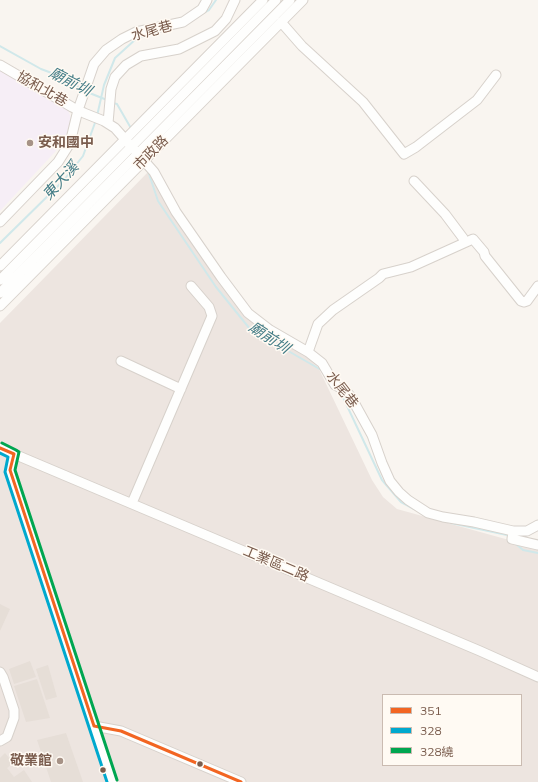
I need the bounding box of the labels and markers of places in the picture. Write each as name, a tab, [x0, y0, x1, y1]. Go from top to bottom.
place label: 安和國中	[38, 135, 94, 151]
marker: 安和國中	[25, 138, 35, 148]
place label: 敬業館	[10, 753, 52, 769]
marker: 敬業館	[55, 756, 65, 766]
unlabelled marker	[195, 759, 205, 769]
unlabelled marker	[98, 765, 108, 775]

